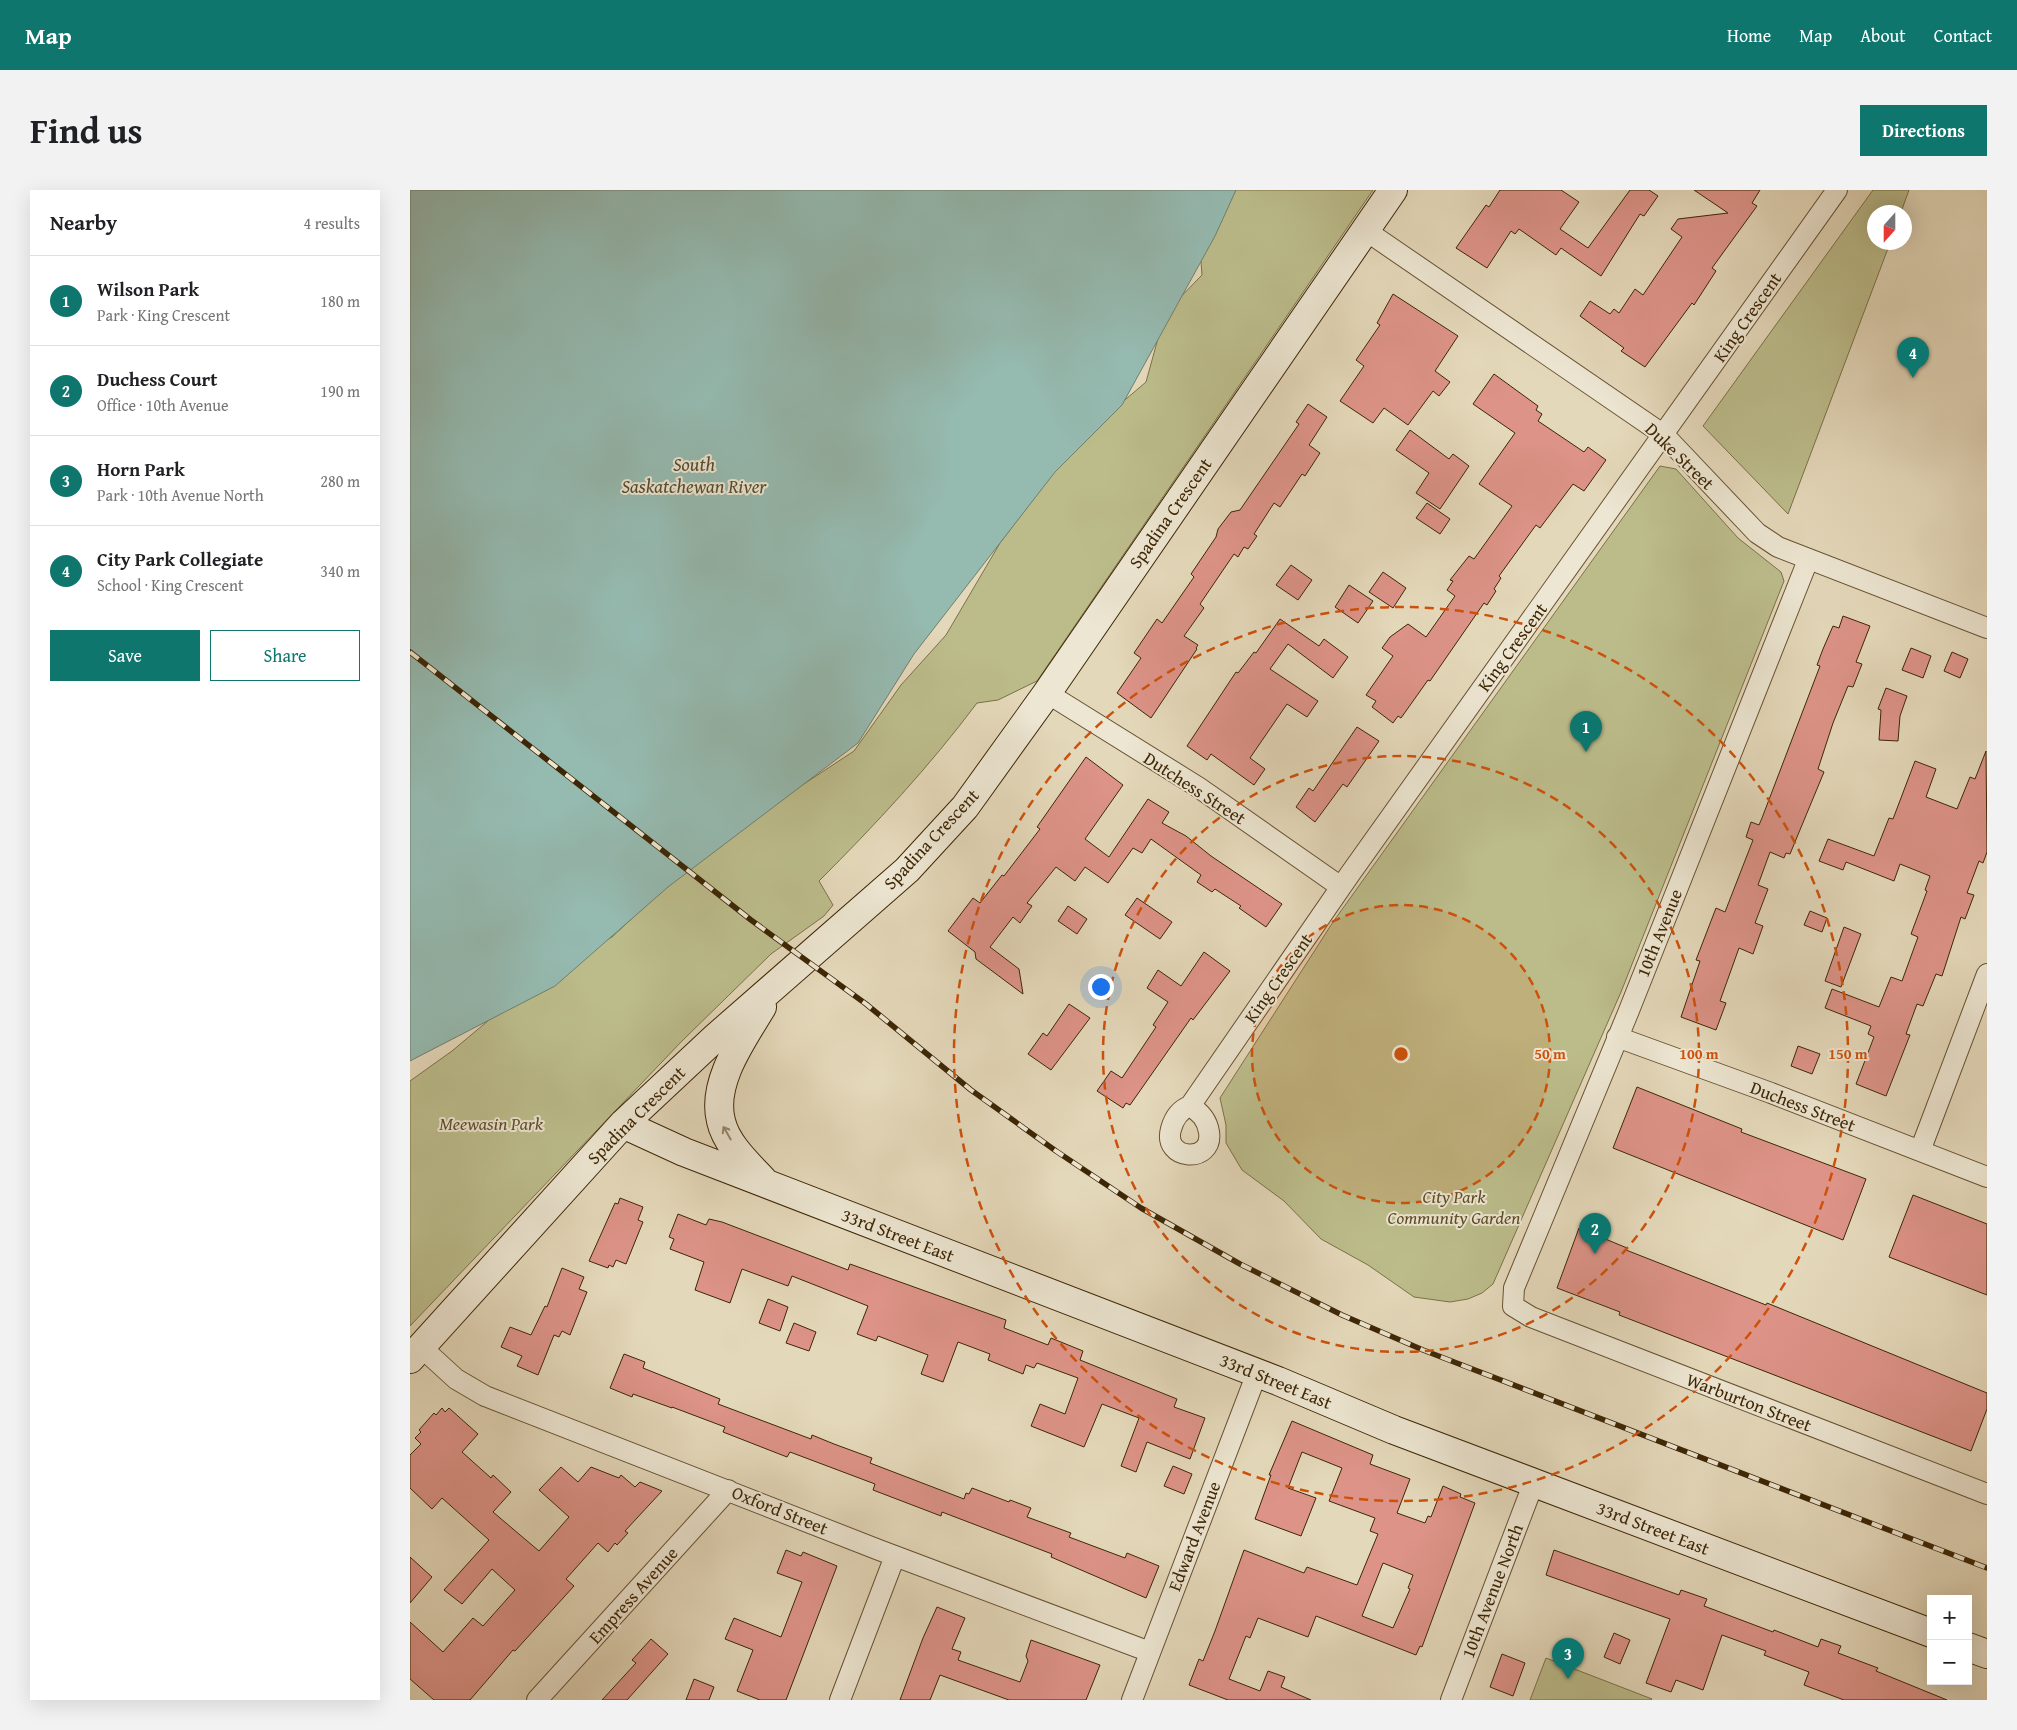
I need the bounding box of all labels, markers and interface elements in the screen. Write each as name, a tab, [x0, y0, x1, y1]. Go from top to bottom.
text: Map	[25, 18, 72, 53]
text: Home	[1727, 22, 1771, 49]
text: Map	[1799, 22, 1832, 49]
text: About	[1860, 22, 1906, 49]
text: Contact	[1934, 22, 1992, 49]
text: Find us	[30, 105, 143, 156]
button: Directions	[1860, 105, 1987, 156]
north arrow	[1867, 205, 1912, 250]
text: Nearby	[50, 207, 117, 238]
text: 4 results	[303, 211, 360, 235]
street label: King Crescent	[1706, 266, 1788, 367]
text: Wilson Park	[97, 275, 199, 303]
text: 1	[62, 289, 70, 313]
text: 180 m	[320, 289, 360, 313]
text: Park · King Crescent	[97, 303, 230, 327]
pin: 4	[1897, 337, 1929, 378]
text: Duchess Court	[97, 365, 218, 393]
text: 2	[62, 379, 70, 403]
text: 190 m	[320, 379, 360, 403]
text: Office · 10th Avenue	[97, 393, 229, 417]
street label: Duke Street	[1639, 416, 1721, 497]
water label: South Saskatchewan River	[622, 450, 767, 500]
street label: Spadina Crescent	[1122, 452, 1219, 574]
text: Horn Park	[97, 455, 185, 483]
text: 3	[62, 469, 70, 493]
text: 280 m	[320, 469, 360, 493]
text: Park · 10th Avenue North	[97, 483, 264, 507]
text: City Park Collegiate	[97, 545, 263, 573]
text: 4	[62, 559, 70, 583]
text: 340 m	[320, 559, 360, 583]
text: School · King Crescent	[97, 573, 244, 597]
street label: King Crescent	[1470, 596, 1554, 697]
button: Save	[50, 630, 200, 681]
button: Share	[210, 630, 360, 681]
pin: 1	[1570, 711, 1602, 752]
street label: Dutchess Street	[1139, 745, 1252, 832]
street label: Spadina Crescent	[877, 782, 986, 896]
street label: 10th Avenue	[1629, 885, 1689, 981]
street label: King Crescent	[1237, 927, 1319, 1028]
your location	[1088, 974, 1114, 1000]
text: 50 m	[1534, 1043, 1566, 1064]
text: 100 m	[1679, 1043, 1719, 1064]
text: 150 m	[1828, 1043, 1868, 1064]
centre of rings	[1392, 1045, 1410, 1063]
street label: Spadina Crescent	[581, 1059, 692, 1170]
street label: Duchess Street	[1746, 1074, 1860, 1139]
park label: Meewasin Park	[439, 1110, 544, 1137]
one-way arrow	[722, 1126, 731, 1141]
park label: City Park Community Garden	[1388, 1183, 1520, 1231]
street label: 33rd Street East	[838, 1201, 959, 1269]
pin: 2	[1579, 1213, 1611, 1254]
street label: 33rd Street East	[1216, 1346, 1337, 1416]
street label: Warburton Street	[1682, 1366, 1816, 1439]
street label: Edward Avenue	[1161, 1477, 1227, 1595]
street label: Oxford Street	[728, 1478, 833, 1542]
street label: 33rd Street East	[1593, 1494, 1714, 1562]
street label: 10th Avenue North	[1454, 1520, 1530, 1662]
street label: Empress Avenue	[582, 1540, 684, 1650]
map controls	[1927, 1595, 1972, 1685]
button: +	[1927, 1595, 1972, 1640]
pin: 3	[1552, 1638, 1584, 1679]
button: −	[1927, 1640, 1972, 1685]

